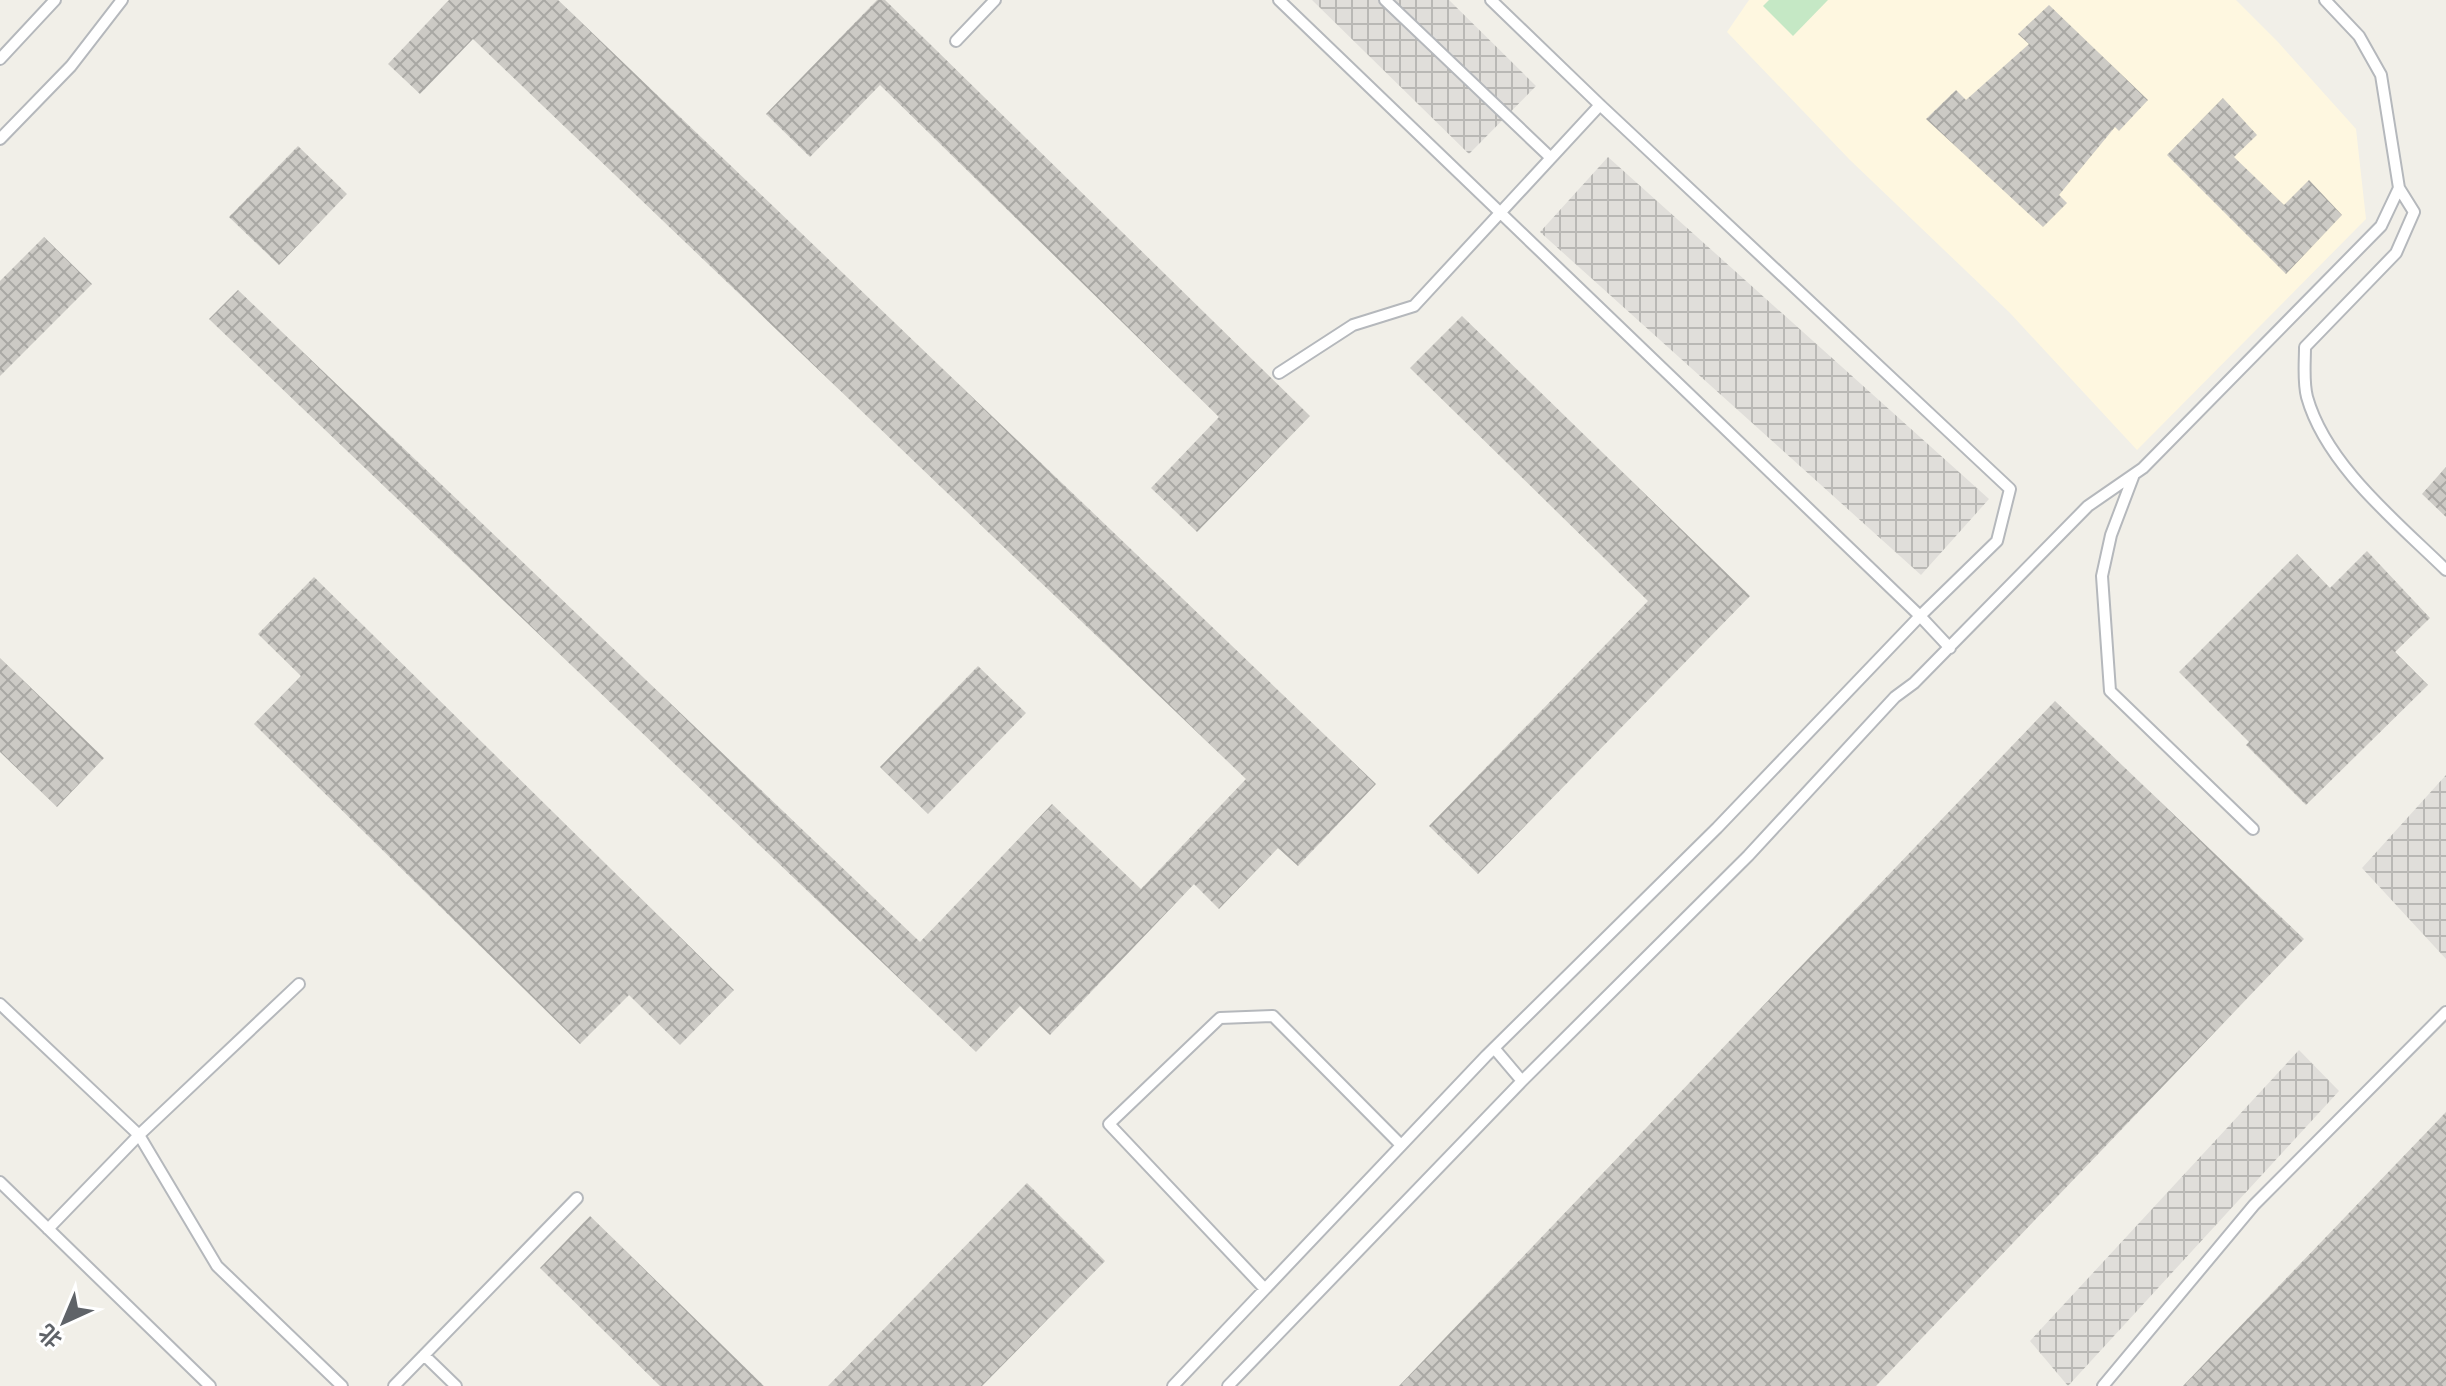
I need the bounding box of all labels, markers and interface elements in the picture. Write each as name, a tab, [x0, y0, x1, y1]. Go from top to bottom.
north arrow	[24, 1282, 104, 1362]
text: 北	[31, 1317, 69, 1356]

